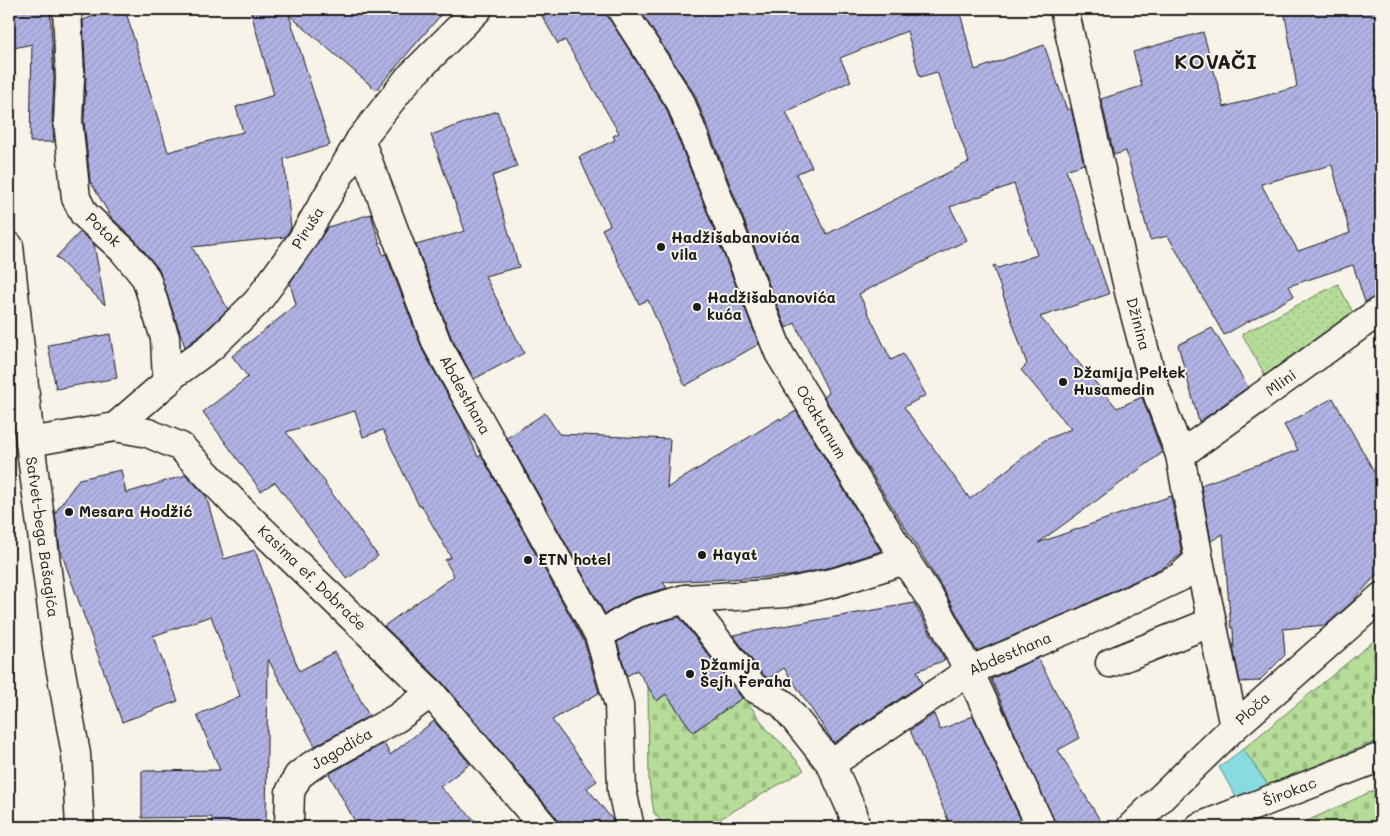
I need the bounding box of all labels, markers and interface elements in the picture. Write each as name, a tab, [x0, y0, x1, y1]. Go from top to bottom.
district label: KOVAČI	[1174, 48, 1258, 74]
street label: Piruša	[286, 203, 328, 252]
street label: Potok	[82, 208, 126, 251]
place label: Hadžišabanovića vila	[671, 227, 800, 264]
marker: Hadžišabanovića vila	[655, 241, 667, 253]
place label: Hadžišabanovića kuća	[707, 287, 836, 324]
street label: Džinina	[1122, 295, 1156, 352]
marker: Hadžišabanovića kuća	[691, 301, 703, 313]
street label: Abdesthana	[436, 351, 496, 438]
place label: Džamija Peltek Husamedin	[1073, 362, 1186, 399]
street label: Mlini	[1261, 364, 1300, 400]
marker: Džamija Peltek Husamedin	[1057, 376, 1069, 388]
street label: Očaktanum	[792, 381, 852, 462]
street label: Safvet-bega Bašagića	[22, 455, 64, 619]
place label: Mesara Hodžić	[79, 501, 192, 521]
marker: Mesara Hodžić	[63, 506, 75, 518]
street label: Kasima ef. Dobrače	[254, 520, 371, 634]
place label: Hayat	[712, 544, 758, 564]
place label: ETN hotel	[538, 549, 611, 569]
marker: Hayat	[696, 549, 708, 561]
marker: ETN hotel	[522, 554, 534, 566]
street label: Abdesthana	[965, 627, 1054, 679]
place label: Džamija Šejh Feraha	[700, 654, 792, 691]
marker: Džamija Šejh Feraha	[684, 668, 696, 680]
street label: Ploča	[1231, 687, 1274, 729]
street label: Jagodića	[307, 723, 376, 774]
street label: Širokac	[1260, 772, 1319, 810]

